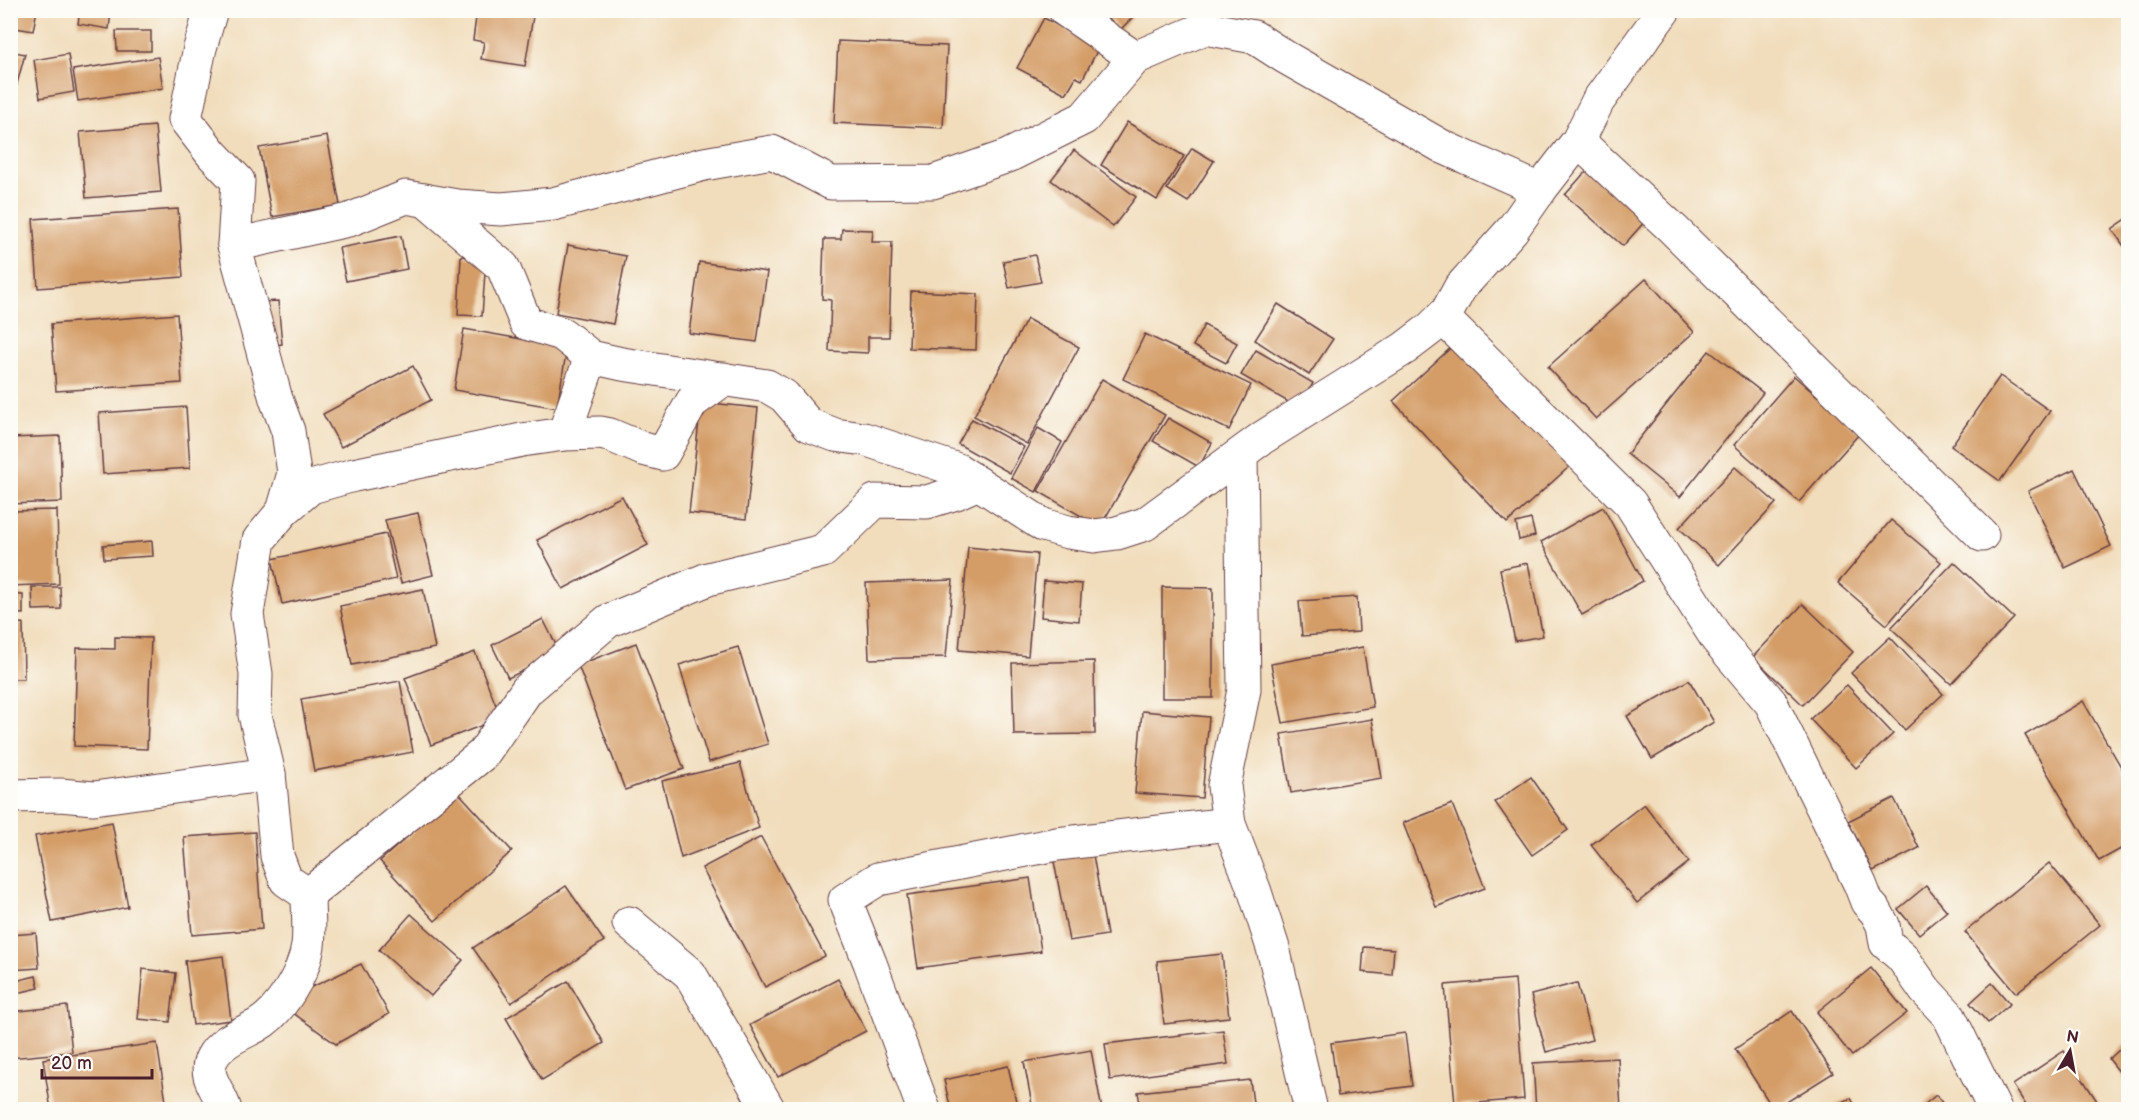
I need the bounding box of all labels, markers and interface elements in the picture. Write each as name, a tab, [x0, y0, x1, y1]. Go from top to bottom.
north arrow	[2040, 1021, 2100, 1081]
text: N	[2065, 1027, 2080, 1048]
scale bar	[42, 1042, 152, 1080]
text: 20 m	[51, 1053, 92, 1074]

